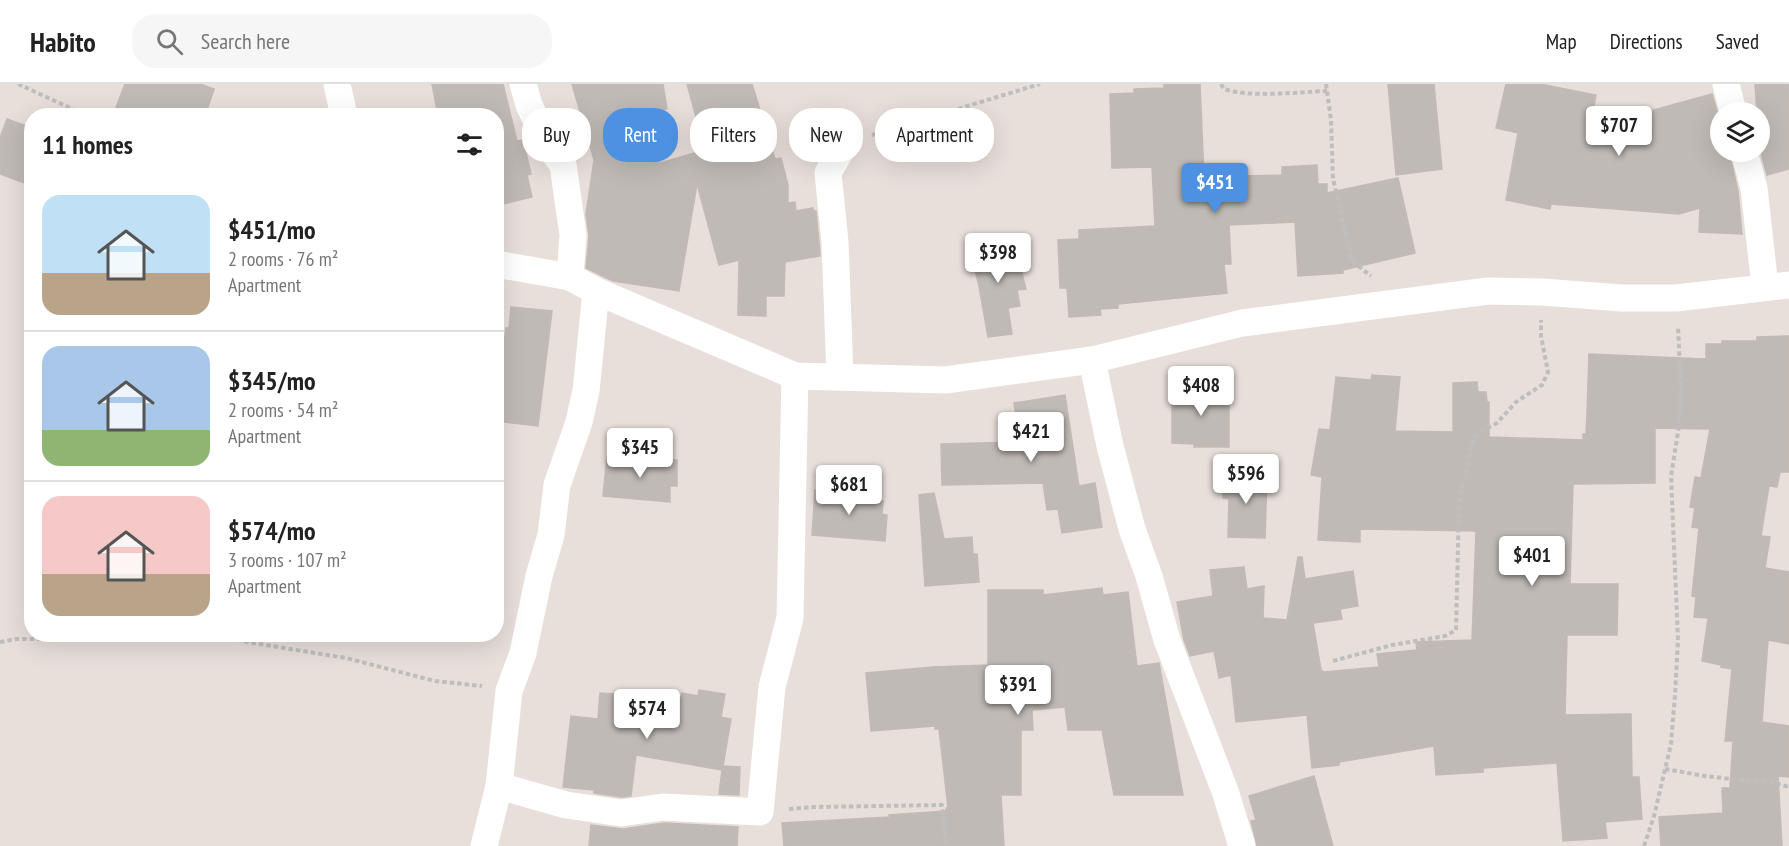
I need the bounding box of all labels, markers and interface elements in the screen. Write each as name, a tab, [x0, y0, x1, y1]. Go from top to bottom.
search box	[132, 14, 552, 68]
text: Habito	[30, 23, 96, 60]
icon: search	[153, 25, 186, 58]
text: Search here	[201, 27, 290, 55]
text: Map	[1546, 28, 1577, 55]
text: Directions	[1610, 28, 1683, 55]
text: Saved	[1716, 28, 1759, 55]
map controls	[1710, 102, 1770, 162]
button: layers	[1710, 102, 1770, 162]
pin: $707	[1583, 106, 1655, 157]
chip: Buy	[522, 108, 591, 162]
chip: Rent	[603, 108, 678, 162]
chip: Filters	[690, 108, 777, 162]
chip: New	[789, 108, 863, 162]
chip: Apartment	[875, 108, 994, 162]
text: $707	[1600, 112, 1638, 138]
text: 11 homes	[42, 128, 133, 161]
icon: filters	[453, 128, 486, 161]
pin: $451	[1179, 163, 1251, 214]
text: $451	[1196, 169, 1234, 195]
text: $451/mo	[228, 213, 316, 246]
icon: home	[90, 219, 162, 291]
pin: $398	[962, 233, 1034, 284]
text: $398	[979, 239, 1017, 265]
text: 2 rooms · 76 m²	[228, 246, 338, 272]
text: Apartment	[228, 272, 301, 298]
text: $345/mo	[228, 364, 316, 397]
pin: $408	[1165, 366, 1237, 417]
icon: home	[90, 370, 162, 442]
text: $408	[1182, 372, 1220, 398]
text: 2 rooms · 54 m²	[228, 397, 338, 423]
pin: $421	[995, 412, 1067, 463]
text: $421	[1012, 418, 1050, 444]
text: Apartment	[228, 423, 301, 449]
pin: $345	[604, 428, 676, 479]
text: $345	[621, 434, 659, 460]
pin: $596	[1210, 454, 1282, 505]
text: $596	[1227, 460, 1265, 486]
pin: $681	[813, 465, 885, 516]
text: $681	[830, 471, 868, 497]
text: $574/mo	[228, 514, 316, 547]
icon: home	[90, 520, 162, 592]
pin: $401	[1496, 536, 1568, 587]
text: $401	[1513, 542, 1551, 568]
text: 3 rooms · 107 m²	[228, 547, 347, 573]
text: Apartment	[228, 573, 301, 599]
pin: $391	[982, 665, 1054, 716]
text: $391	[999, 671, 1037, 697]
pin: $574	[611, 689, 683, 740]
text: $574	[628, 695, 666, 721]

